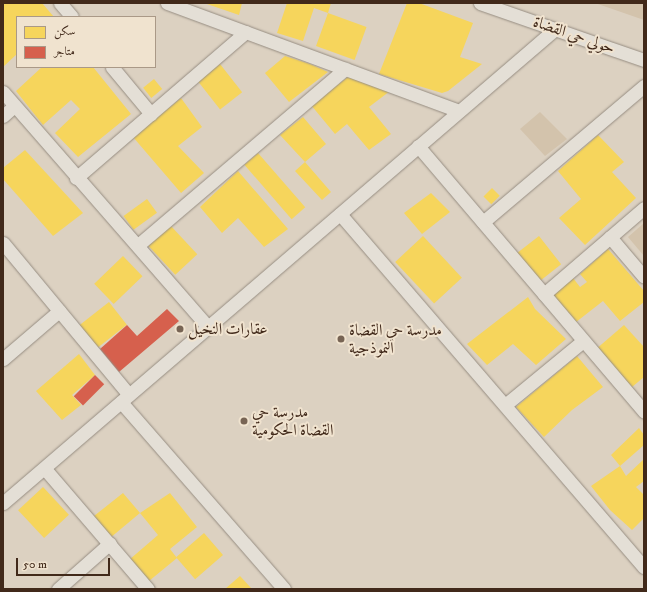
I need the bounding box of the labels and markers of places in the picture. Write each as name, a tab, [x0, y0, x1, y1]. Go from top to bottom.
place label: عقارات النخيل	[188, 319, 268, 339]
place label: مدرسة حي القضاة النموذجية	[349, 320, 442, 358]
marker: عقارات النخيل	[175, 324, 185, 334]
marker: مدرسة حي القضاة النموذجية	[336, 334, 346, 344]
place label: مدرسة حي القضاة الحكومية	[252, 402, 334, 440]
marker: مدرسة حي القضاة الحكومية	[239, 416, 249, 426]

